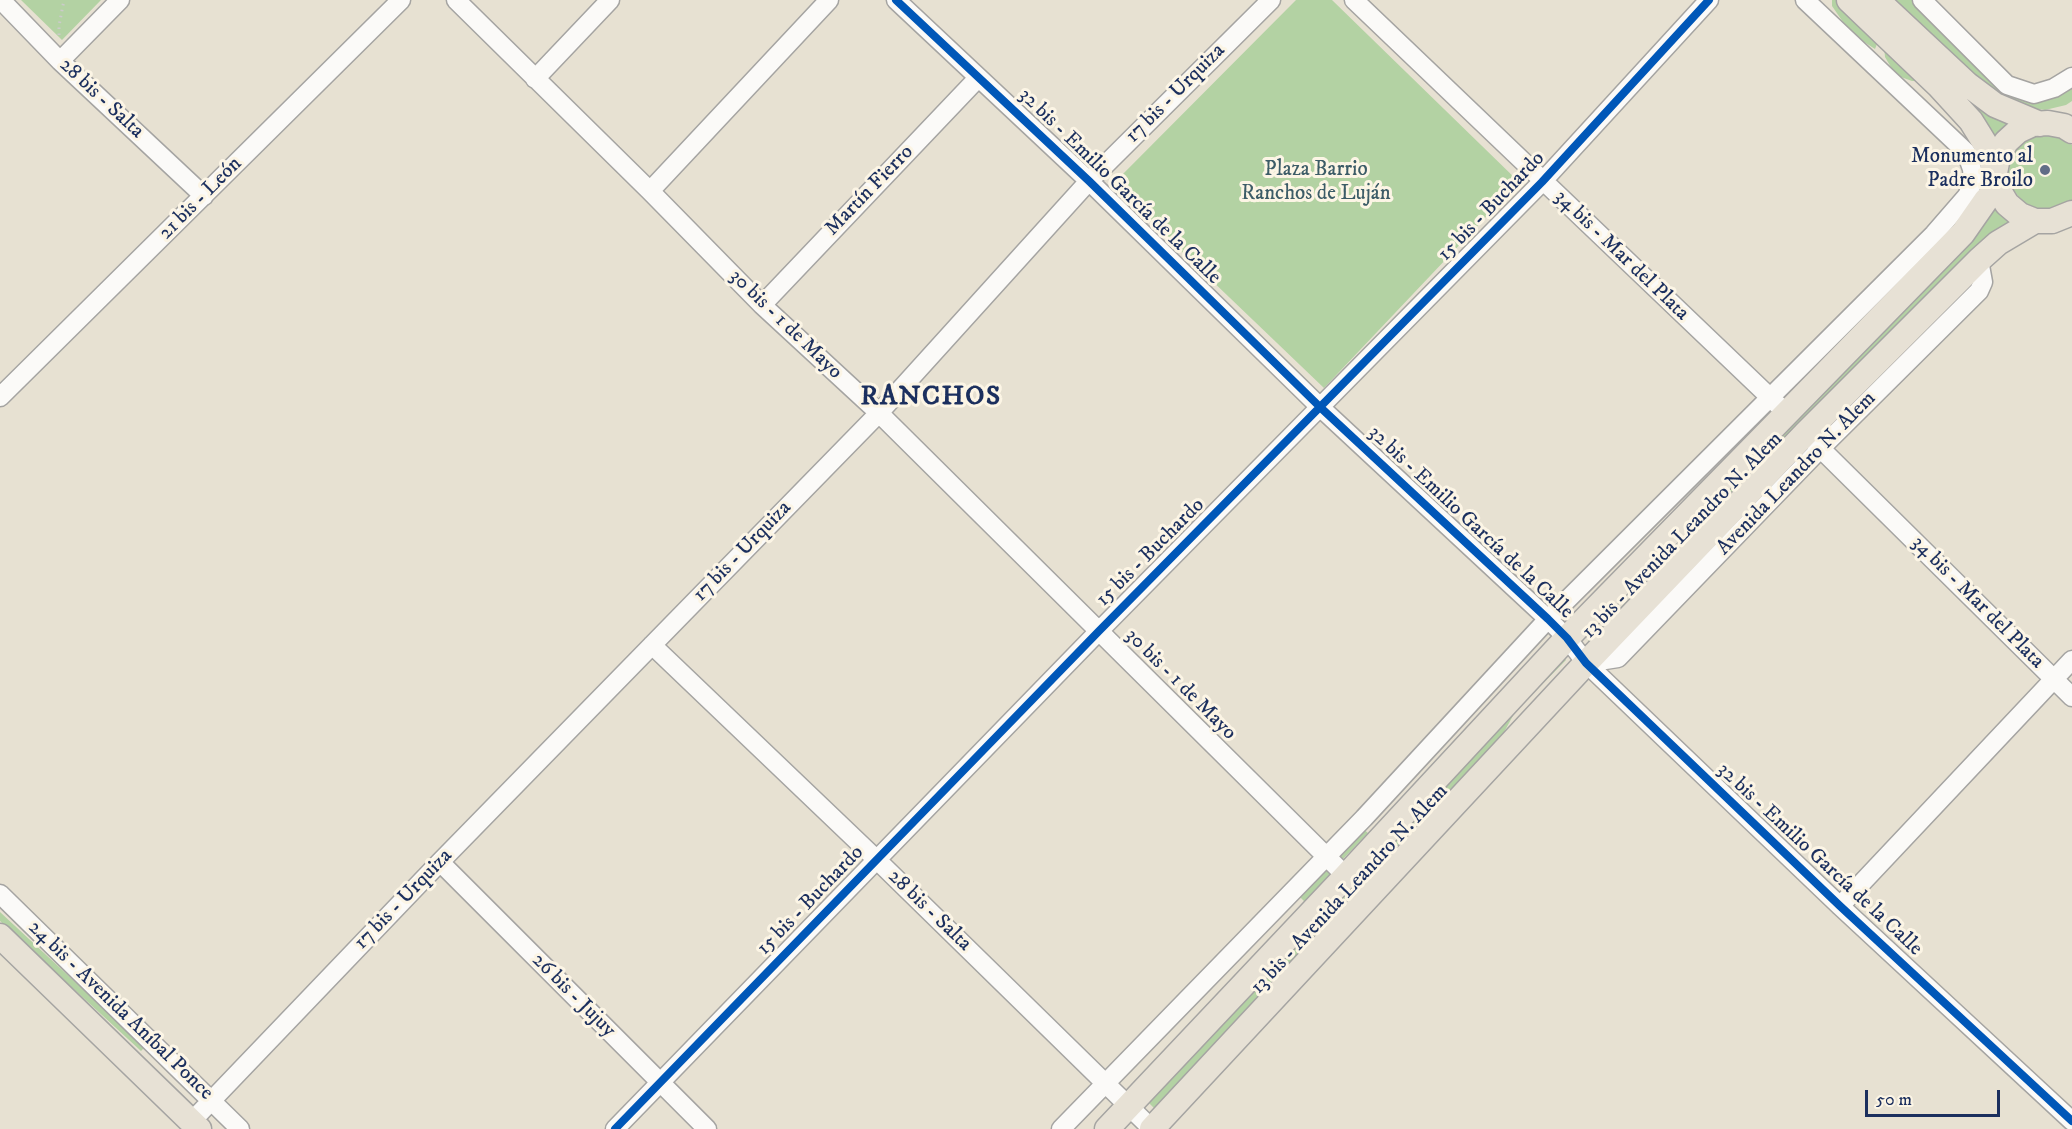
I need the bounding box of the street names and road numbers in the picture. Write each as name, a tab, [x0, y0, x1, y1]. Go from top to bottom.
street label: 17 bis - Urquiza	[1121, 39, 1231, 149]
street label: 28 bis - Salta	[53, 53, 149, 145]
street label: 32 bis - Emilio García de la Calle	[1013, 84, 1225, 290]
street label: Martín Fierro	[821, 140, 919, 242]
street label: 15 bis - Buchardo	[1433, 147, 1551, 267]
street label: 21 bis - León	[154, 152, 248, 246]
street label: 34 bis - Mar del Plata	[1548, 185, 1694, 327]
street label: 30 bis - 1 de Mayo	[723, 265, 847, 385]
street label: Avenida Leandro N. Alem	[1712, 387, 1882, 561]
street label: 32 bis - Emilio García de la Calle	[1362, 421, 1578, 625]
street label: 13 bis - Avenida Leandro N. Alem	[1577, 427, 1789, 645]
street label: 15 bis - Buchardo	[1091, 493, 1211, 613]
street label: 17 bis - Urquiza	[689, 496, 797, 608]
street label: 34 bis - Mar del Plata	[1905, 531, 2049, 675]
street label: 30 bis - 1 de Mayo	[1119, 624, 1241, 746]
street label: 32 bis - Emilio García de la Calle	[1711, 758, 1927, 962]
street label: 13 bis - Avenida Leandro N. Alem	[1246, 780, 1454, 1000]
street label: 15 bis - Buchardo	[752, 841, 870, 961]
street label: 17 bis - Urquiza	[350, 844, 458, 956]
street label: 28 bis - Salta	[882, 865, 976, 957]
street label: 24 bis - Avenida Aníbal Ponce	[22, 916, 218, 1106]
street label: 26 bis - Jujuy	[526, 949, 620, 1043]

